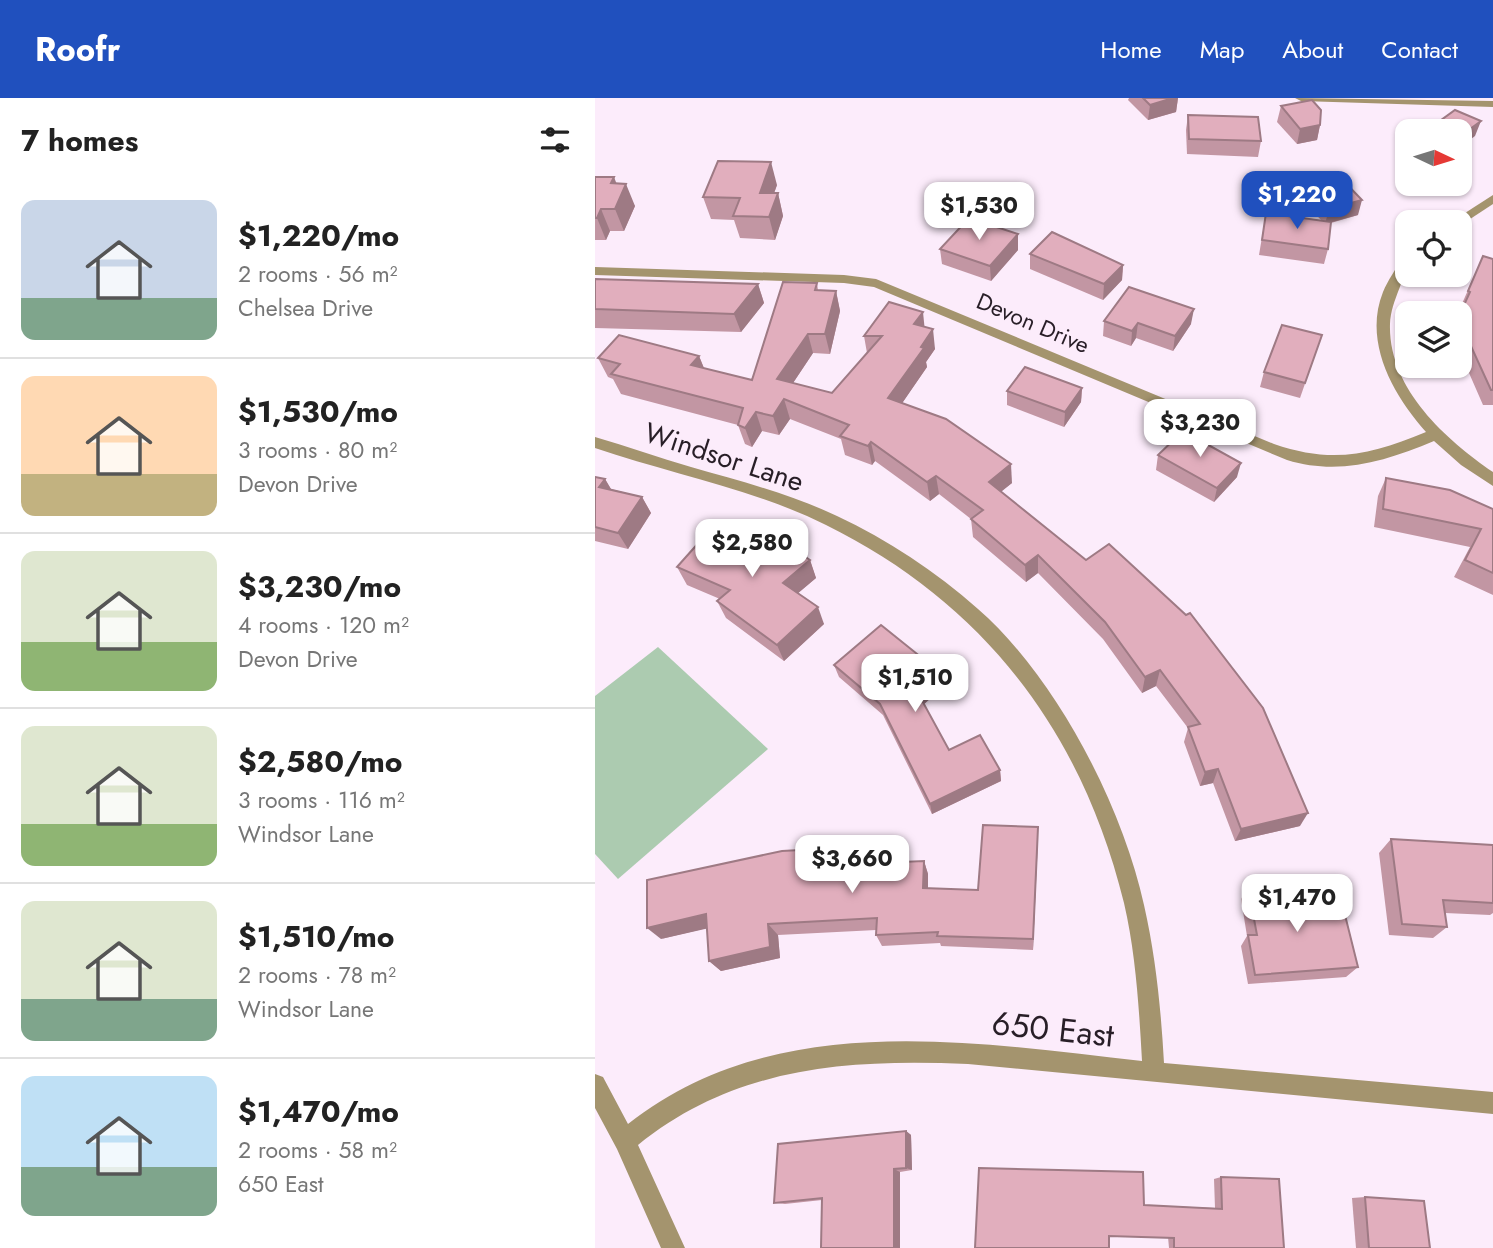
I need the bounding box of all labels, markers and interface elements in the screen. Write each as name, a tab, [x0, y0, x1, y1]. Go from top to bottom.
text: Roofr	[35, 26, 120, 73]
text: Home	[1100, 32, 1162, 67]
text: Map	[1200, 32, 1244, 67]
text: About	[1282, 32, 1343, 67]
text: Contact	[1381, 32, 1458, 67]
text: 7 homes	[21, 119, 138, 162]
north arrow	[1395, 119, 1472, 196]
map controls	[1395, 119, 1472, 378]
icon: filters	[536, 121, 574, 159]
pin: $1,220	[1240, 172, 1354, 231]
text: $1,220	[1258, 177, 1336, 211]
pin: $1,530	[922, 183, 1036, 242]
text: $1,530	[940, 188, 1018, 222]
button: locate	[1395, 210, 1472, 287]
text: $1,220/mo	[238, 214, 399, 257]
icon: home	[77, 228, 161, 312]
text: 2 rooms · 56 m²	[238, 257, 398, 291]
street label: Devon Drive	[971, 284, 1095, 362]
text: Chelsea Drive	[238, 291, 373, 325]
button: layers	[1395, 301, 1472, 378]
text: $1,530/mo	[238, 390, 398, 433]
pin: $3,230	[1143, 400, 1257, 459]
icon: home	[77, 404, 161, 488]
text: $3,230	[1160, 405, 1240, 439]
street label: Windsor Lane	[639, 412, 809, 502]
text: 3 rooms · 80 m²	[238, 433, 397, 467]
text: Devon Drive	[238, 467, 358, 501]
pin: $2,580	[695, 519, 809, 579]
text: $2,580	[711, 525, 793, 559]
text: $3,230/mo	[238, 565, 401, 608]
icon: home	[77, 579, 161, 663]
text: 4 rooms · 120 m²	[238, 608, 409, 642]
text: Devon Drive	[238, 642, 358, 676]
pin: $1,510	[858, 654, 972, 714]
text: $1,510	[877, 660, 953, 694]
text: $2,580/mo	[238, 740, 403, 783]
icon: home	[77, 754, 161, 838]
text: 3 rooms · 116 m²	[238, 783, 405, 817]
text: Windsor Lane	[238, 817, 374, 851]
pin: $3,660	[795, 836, 909, 895]
text: $3,660	[811, 841, 893, 875]
pin: $1,470	[1240, 874, 1354, 934]
text: $1,470	[1258, 880, 1336, 914]
text: $1,510/mo	[238, 915, 395, 958]
icon: home	[77, 929, 161, 1013]
text: 2 rooms · 78 m²	[238, 958, 396, 992]
text: Windsor Lane	[238, 992, 374, 1026]
street label: 650 East	[990, 999, 1116, 1059]
text: $1,470/mo	[238, 1090, 399, 1133]
icon: home	[77, 1104, 161, 1188]
text: 2 rooms · 58 m²	[238, 1133, 397, 1167]
text: 650 East	[238, 1167, 323, 1201]

